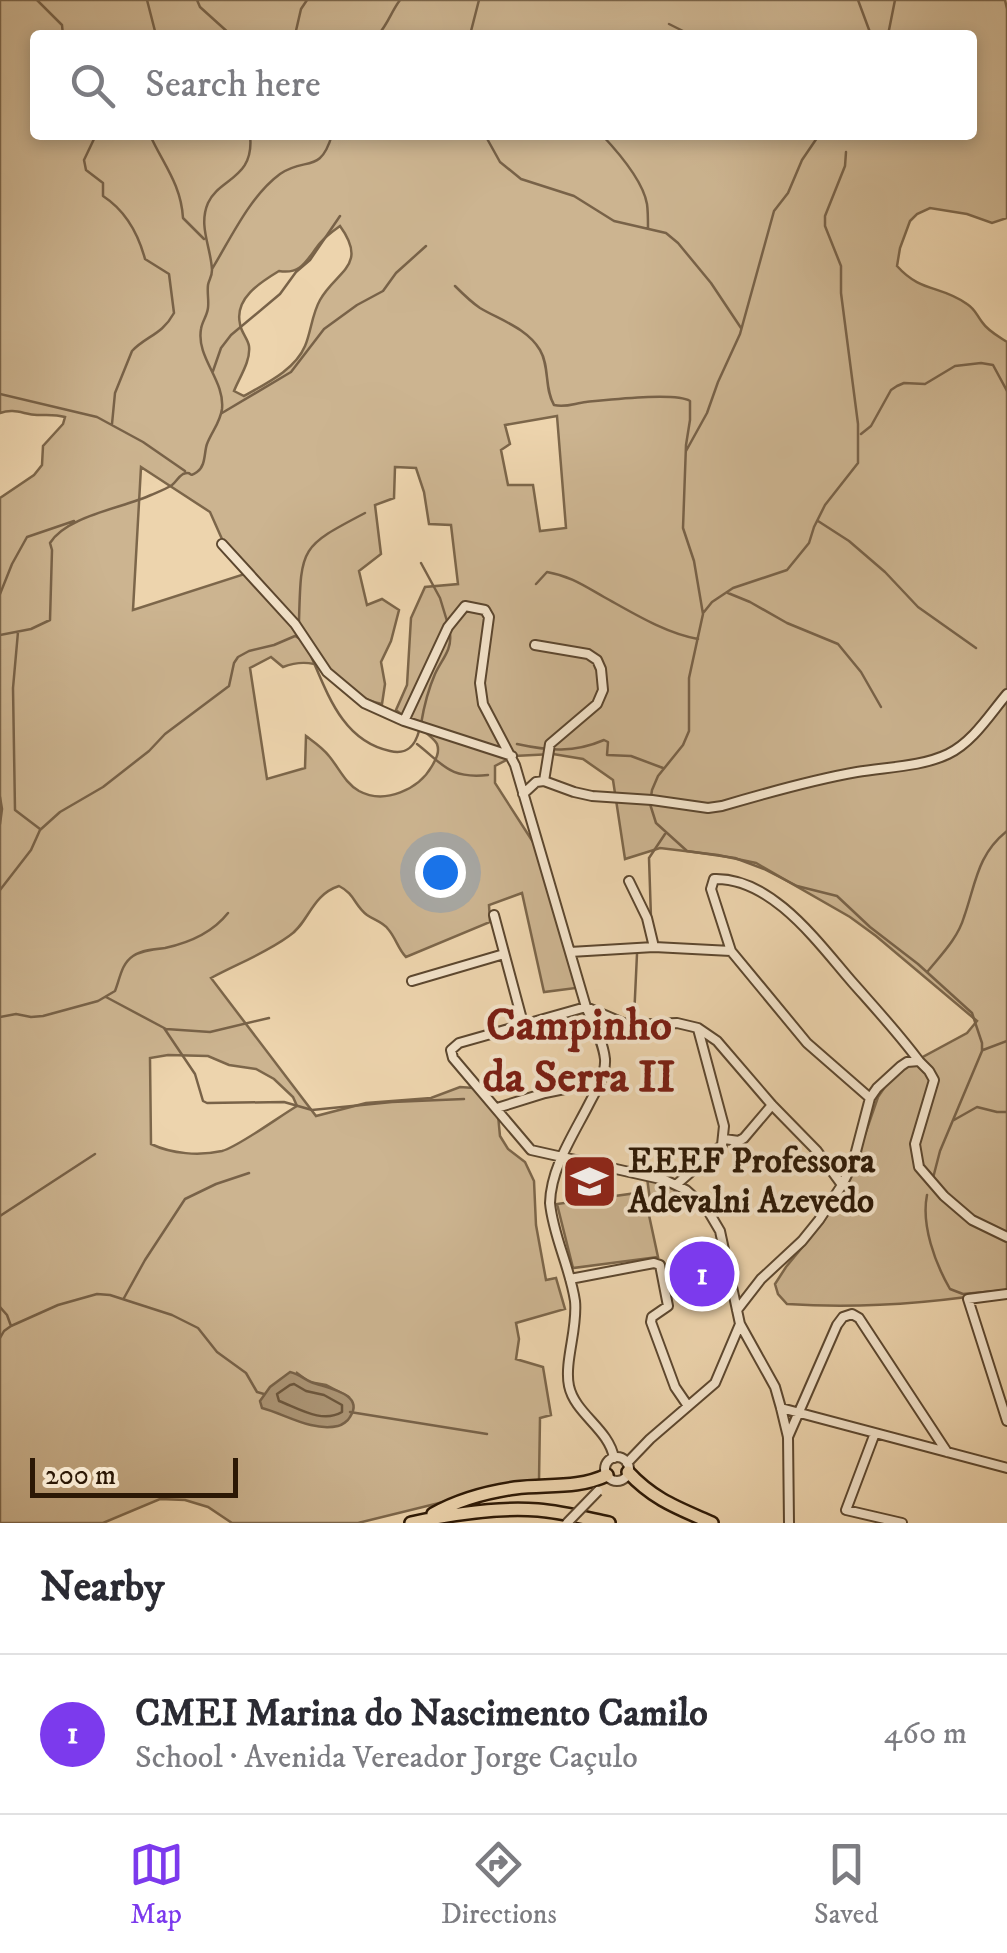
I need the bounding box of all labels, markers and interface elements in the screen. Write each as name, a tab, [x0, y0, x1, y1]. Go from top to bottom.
search box	[30, 30, 977, 140]
icon: search	[65, 58, 120, 113]
text: Search here	[145, 61, 321, 109]
your location	[415, 847, 466, 898]
district label: Campinho da Serra II	[483, 998, 675, 1106]
place label: EEEF Professora Adevalni Azevedo	[627, 1140, 876, 1224]
school or university icon: EEEF Professora Adevalni Azevedo	[559, 1152, 619, 1212]
pin: 1	[670, 1236, 734, 1312]
scale bar	[30, 1453, 238, 1498]
text: 200 m	[45, 1458, 116, 1493]
text: Nearby	[40, 1562, 164, 1614]
text: CMEI Marina do Nascimento Camilo	[135, 1690, 708, 1738]
text: 1	[67, 1714, 78, 1754]
text: 460 m	[884, 1714, 967, 1754]
text: School · Avenida Vereador Jorge Caçulo	[135, 1738, 638, 1778]
tab: Map	[129, 1837, 184, 1932]
tab: Directions	[441, 1837, 557, 1932]
tab: Saved	[814, 1837, 878, 1932]

